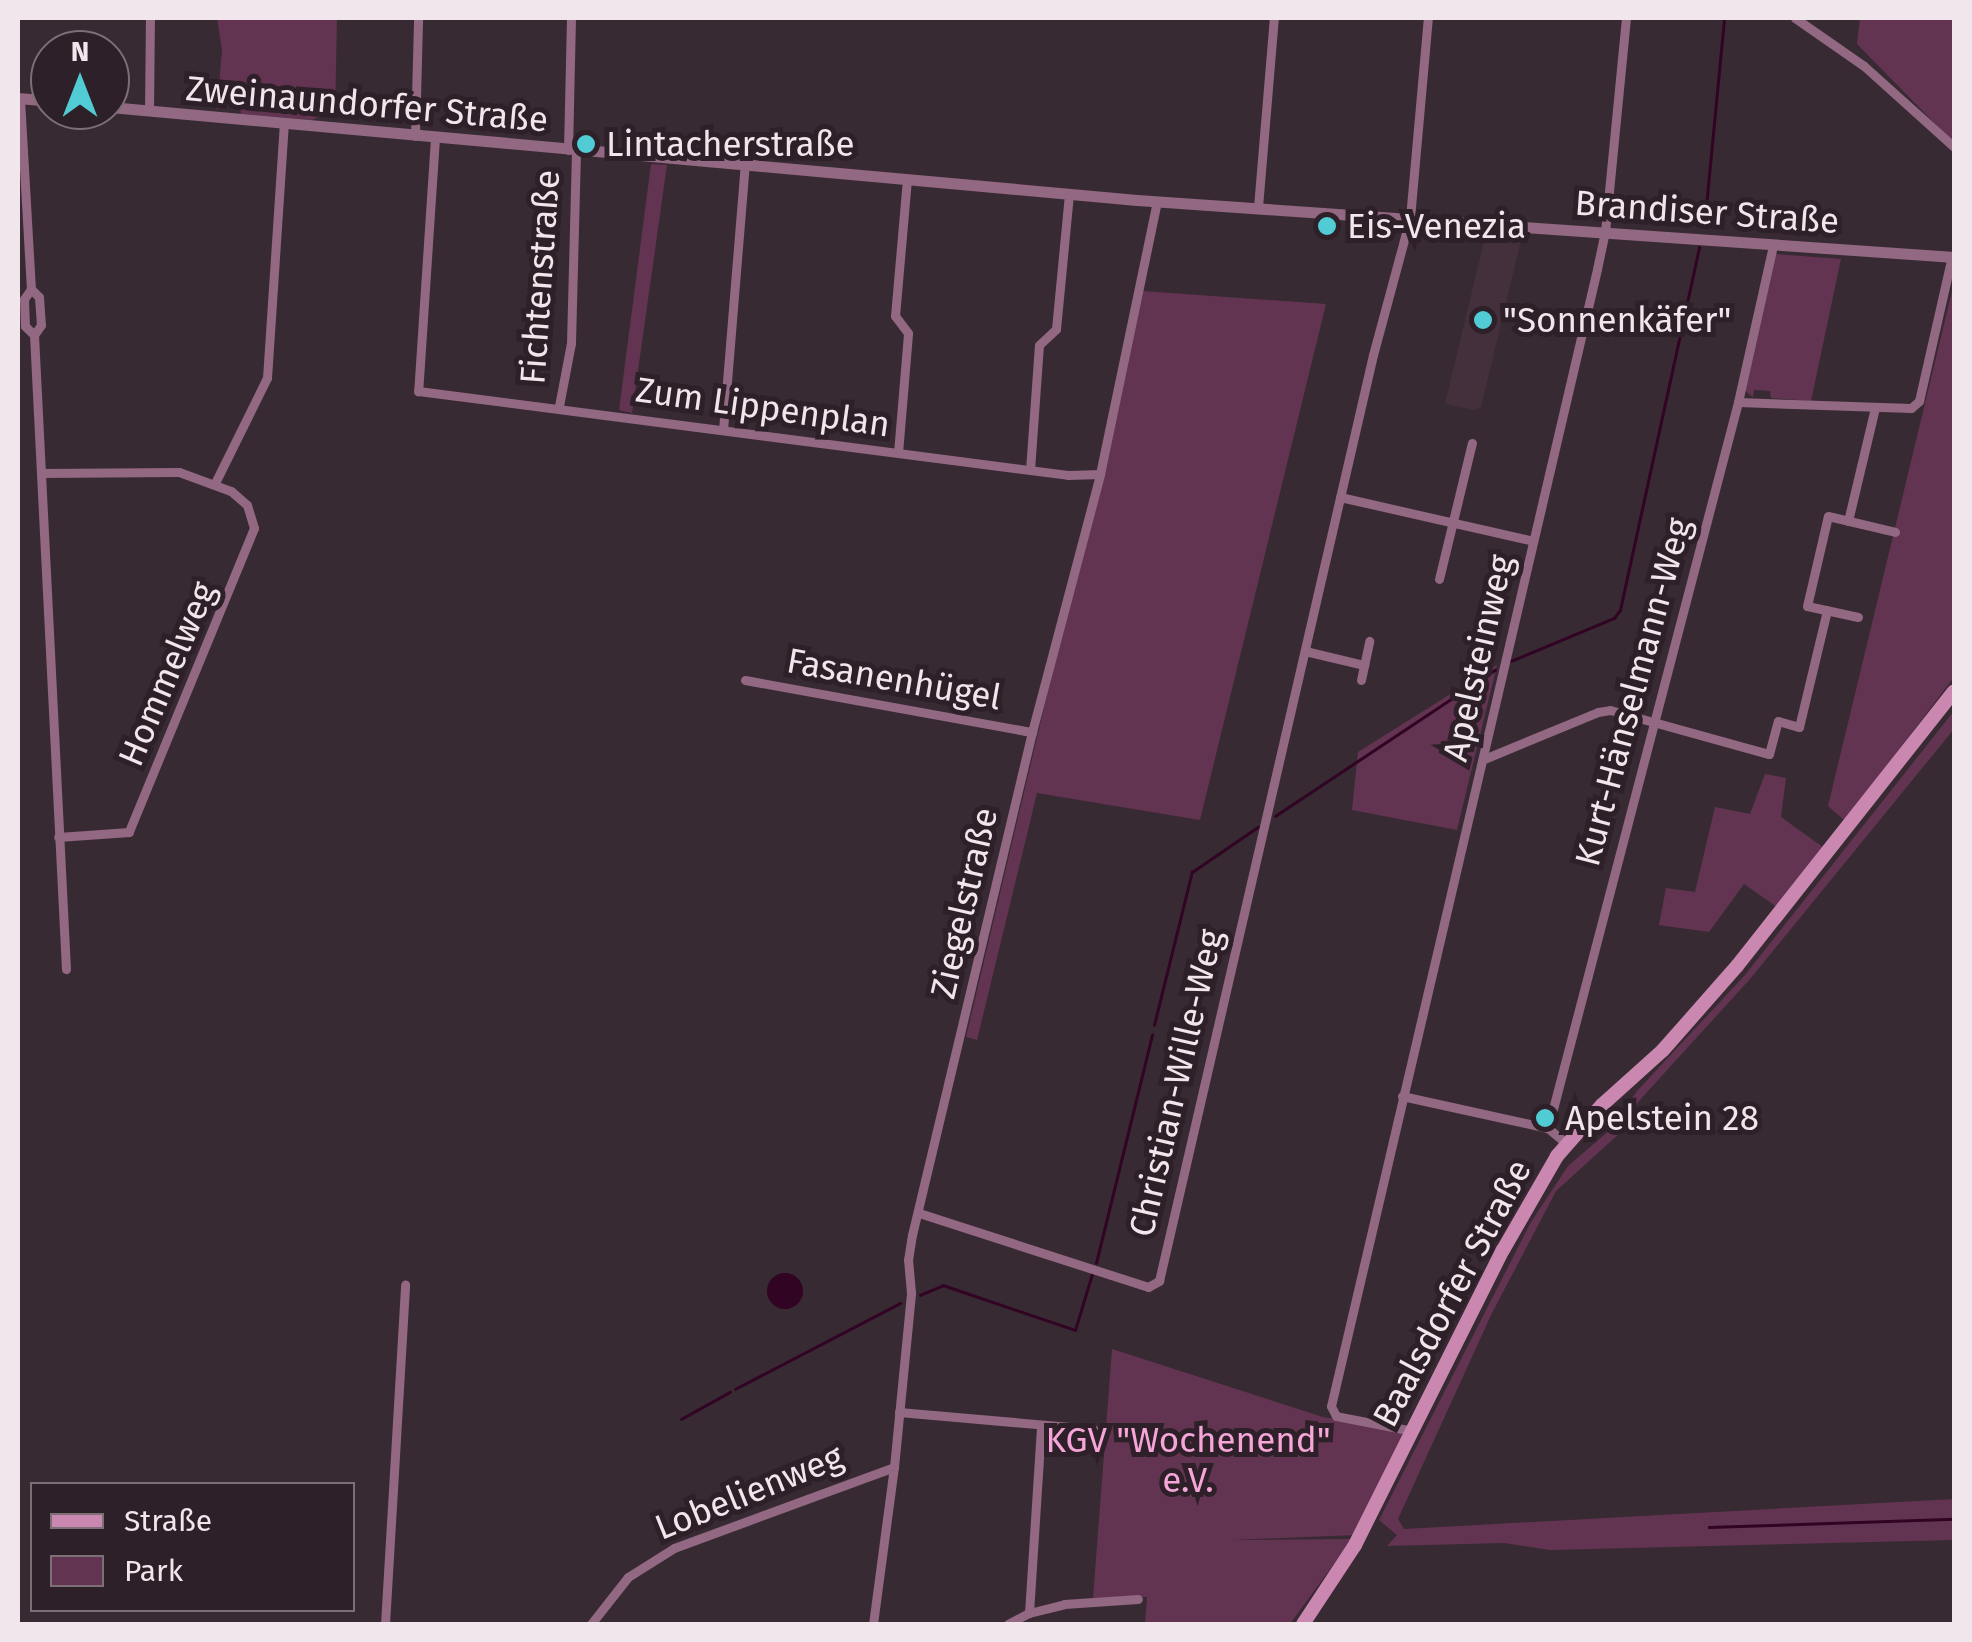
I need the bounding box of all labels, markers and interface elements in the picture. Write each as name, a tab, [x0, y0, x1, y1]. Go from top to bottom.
north arrow	[30, 30, 130, 130]
text: N	[71, 35, 89, 68]
street label: Zweinaundorfer Straße	[184, 67, 550, 141]
place label: Lintacherstraße	[606, 123, 855, 165]
marker: Lintacherstraße	[575, 133, 597, 155]
street label: Fichtenstraße	[512, 168, 568, 386]
street label: Brandiser Straße	[1573, 182, 1841, 242]
place label: Eis-Venezia	[1347, 205, 1526, 247]
marker: Eis-Venezia	[1316, 215, 1338, 237]
place label: "Sonnenkäfer"	[1503, 299, 1732, 341]
marker: "Sonnenkäfer"	[1472, 309, 1494, 331]
street label: Zum Lippenplan	[633, 368, 893, 446]
street label: Kurt-Hänselmann-Weg	[1566, 513, 1700, 871]
street label: Apelsteinweg	[1434, 551, 1522, 765]
street label: Hommelweg	[109, 576, 225, 772]
street label: Fasanenhügel	[784, 639, 1004, 719]
street label: Ziegelstraße	[922, 804, 1006, 1002]
street label: Christian-Wille-Weg	[1120, 925, 1232, 1241]
place label: Apelstein 28	[1565, 1097, 1759, 1139]
marker: Apelstein 28	[1534, 1107, 1556, 1129]
street label: Baalsdorfer Straße	[1364, 1152, 1540, 1434]
park label: KGV "Wochenend" e.V.	[1045, 1419, 1331, 1501]
street label: Lobelienweg	[649, 1435, 849, 1549]
legend	[30, 1482, 355, 1612]
text: Straße	[124, 1503, 212, 1539]
text: Park	[124, 1553, 183, 1589]

